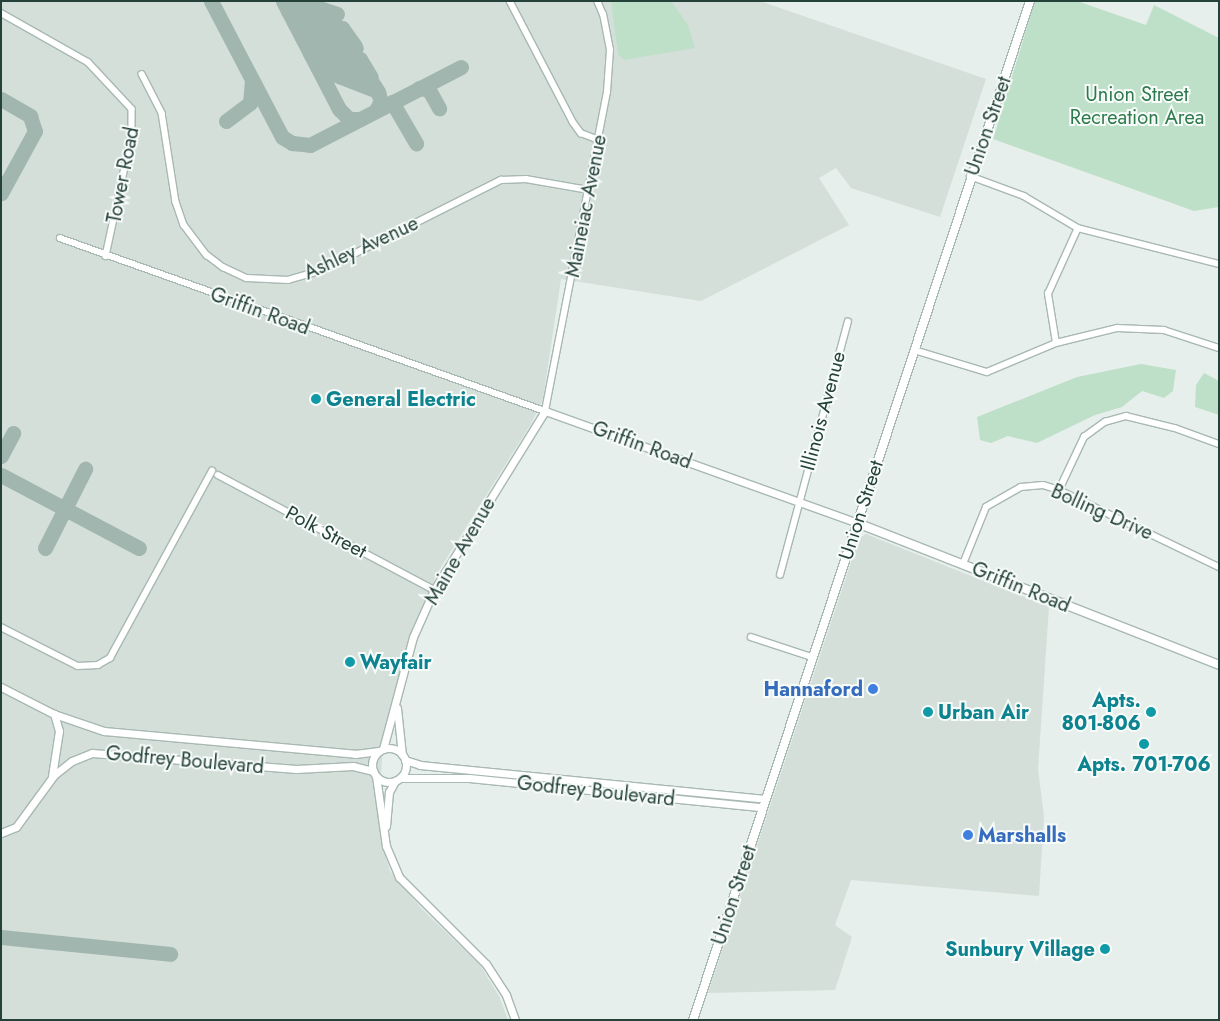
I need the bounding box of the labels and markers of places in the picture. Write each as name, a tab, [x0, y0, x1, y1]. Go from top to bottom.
place label: General Electric	[326, 387, 476, 411]
marker: General Electric	[310, 393, 322, 405]
place label: Wayfair	[360, 650, 432, 674]
marker: Wayfair	[344, 656, 356, 668]
place label: Hannaford	[763, 677, 863, 701]
marker: Hannaford	[867, 683, 879, 695]
place label: Apts. 801-806	[1061, 688, 1141, 735]
place label: Urban Air	[938, 700, 1029, 724]
marker: Urban Air	[922, 706, 934, 718]
marker: Apts. 801-806	[1145, 706, 1157, 718]
marker: Apts. 701-706	[1138, 738, 1150, 750]
place label: Apts. 701-706	[1077, 752, 1211, 776]
place label: Marshalls	[978, 823, 1066, 847]
marker: Marshalls	[962, 829, 974, 841]
place label: Sunbury Village	[945, 937, 1095, 961]
marker: Sunbury Village	[1099, 943, 1111, 955]

